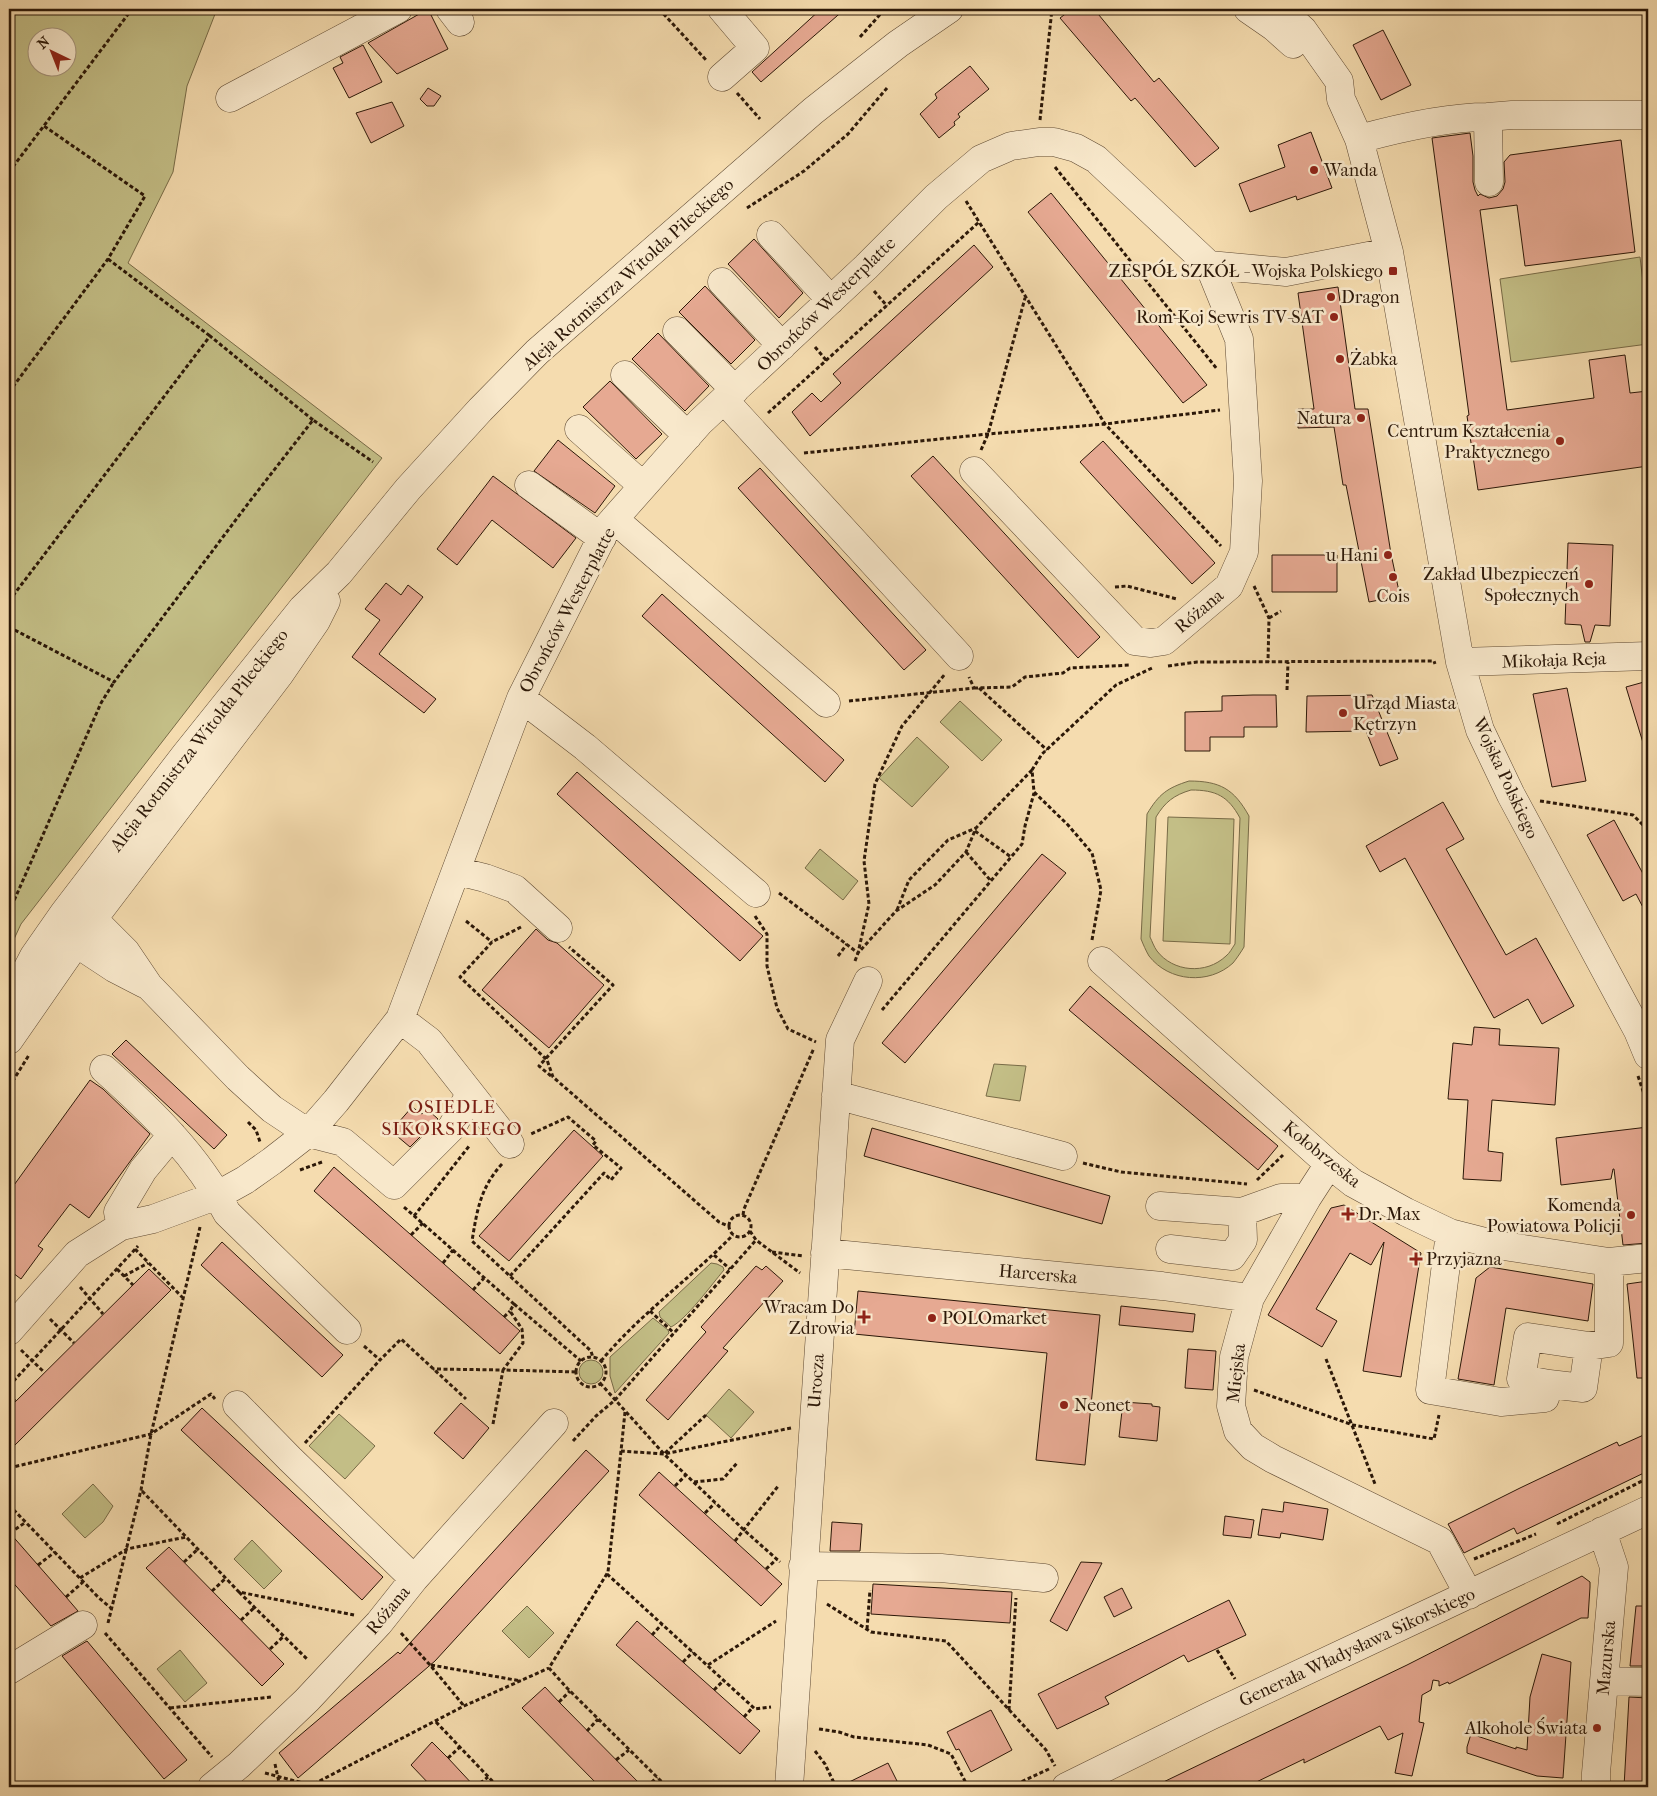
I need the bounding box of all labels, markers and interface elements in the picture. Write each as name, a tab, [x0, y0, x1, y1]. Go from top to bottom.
north arrow	[28, 28, 78, 78]
text: N	[34, 33, 53, 53]
place label: Wanda	[1323, 160, 1378, 181]
marker: Wanda	[1308, 164, 1320, 176]
street label: Aleja Rotmistrza Witolda Pileckiego	[518, 174, 738, 375]
street label: Obrońców Westerplatte	[753, 233, 900, 376]
place label: ZESPÓŁ SZKÓŁ - Wojska Polskiego	[1109, 259, 1383, 282]
marker: ZESPÓŁ SZKÓŁ - Wojska Polskiego	[1387, 265, 1399, 277]
place label: Dragon	[1341, 287, 1400, 308]
marker: Dragon	[1325, 291, 1337, 303]
place label: Rom-Koj Sewris TV-SAT	[1136, 307, 1325, 328]
marker: Rom-Koj Sewris TV-SAT	[1328, 311, 1340, 323]
place label: Żabka	[1350, 348, 1398, 370]
marker: Żabka	[1334, 353, 1346, 365]
place label: Natura	[1297, 408, 1352, 429]
marker: Natura	[1355, 412, 1367, 424]
place label: Centrum Kształcenia Praktycznego	[1387, 421, 1551, 463]
marker: Centrum Kształcenia Praktycznego	[1554, 435, 1566, 447]
street label: Obrońców Westerplatte	[515, 524, 620, 697]
place label: u Hani	[1325, 545, 1379, 566]
marker: u Hani	[1382, 549, 1394, 561]
place label: Zakład Ubezpieczeń Społecznych	[1423, 564, 1580, 606]
marker: Cois	[1387, 571, 1399, 583]
marker: Zakład Ubezpieczeń Społecznych	[1583, 578, 1595, 590]
street label: Różana	[1171, 585, 1228, 638]
place label: Cois	[1376, 586, 1410, 607]
street label: Aleja Rotmistrza Witolda Pileckiego	[105, 625, 293, 857]
street label: Mikołaja Reja	[1501, 648, 1607, 673]
place label: Urząd Miasta Kętrzyn	[1353, 693, 1457, 735]
marker: Urząd Miasta Kętrzyn	[1337, 707, 1349, 719]
street label: Wojska Polskiego	[1468, 713, 1543, 842]
district label: OSIEDLE SIKORSKIEGO	[381, 1096, 523, 1140]
street label: Kołobrzeska	[1279, 1117, 1365, 1192]
place label: Komenda Powiatowa Policji	[1487, 1195, 1622, 1237]
place label: Dr. Max	[1358, 1204, 1421, 1225]
marker: Dr. Max	[1342, 1208, 1354, 1220]
marker: Komenda Powiatowa Policji	[1625, 1209, 1637, 1221]
place label: Przyjazna	[1426, 1249, 1502, 1270]
marker: Przyjazna	[1410, 1253, 1422, 1265]
street label: Harcerska	[998, 1261, 1079, 1288]
place label: Wracam Do Zdrowia	[763, 1297, 855, 1339]
place label: POLOmarket	[942, 1308, 1048, 1329]
marker: Wracam Do Zdrowia	[858, 1311, 870, 1323]
marker: POLOmarket	[926, 1312, 938, 1324]
street label: Miejska	[1223, 1342, 1250, 1404]
street label: Urocza	[804, 1352, 829, 1409]
place label: Neonet	[1074, 1395, 1132, 1416]
marker: Neonet	[1058, 1399, 1070, 1411]
street label: Różana	[362, 1581, 415, 1639]
street label: Generała Władysława Sikorskiego	[1236, 1583, 1479, 1711]
street label: Mazurska	[1593, 1619, 1620, 1696]
place label: Alkohole Świata	[1464, 1717, 1588, 1739]
marker: Alkohole Świata	[1591, 1722, 1603, 1734]

